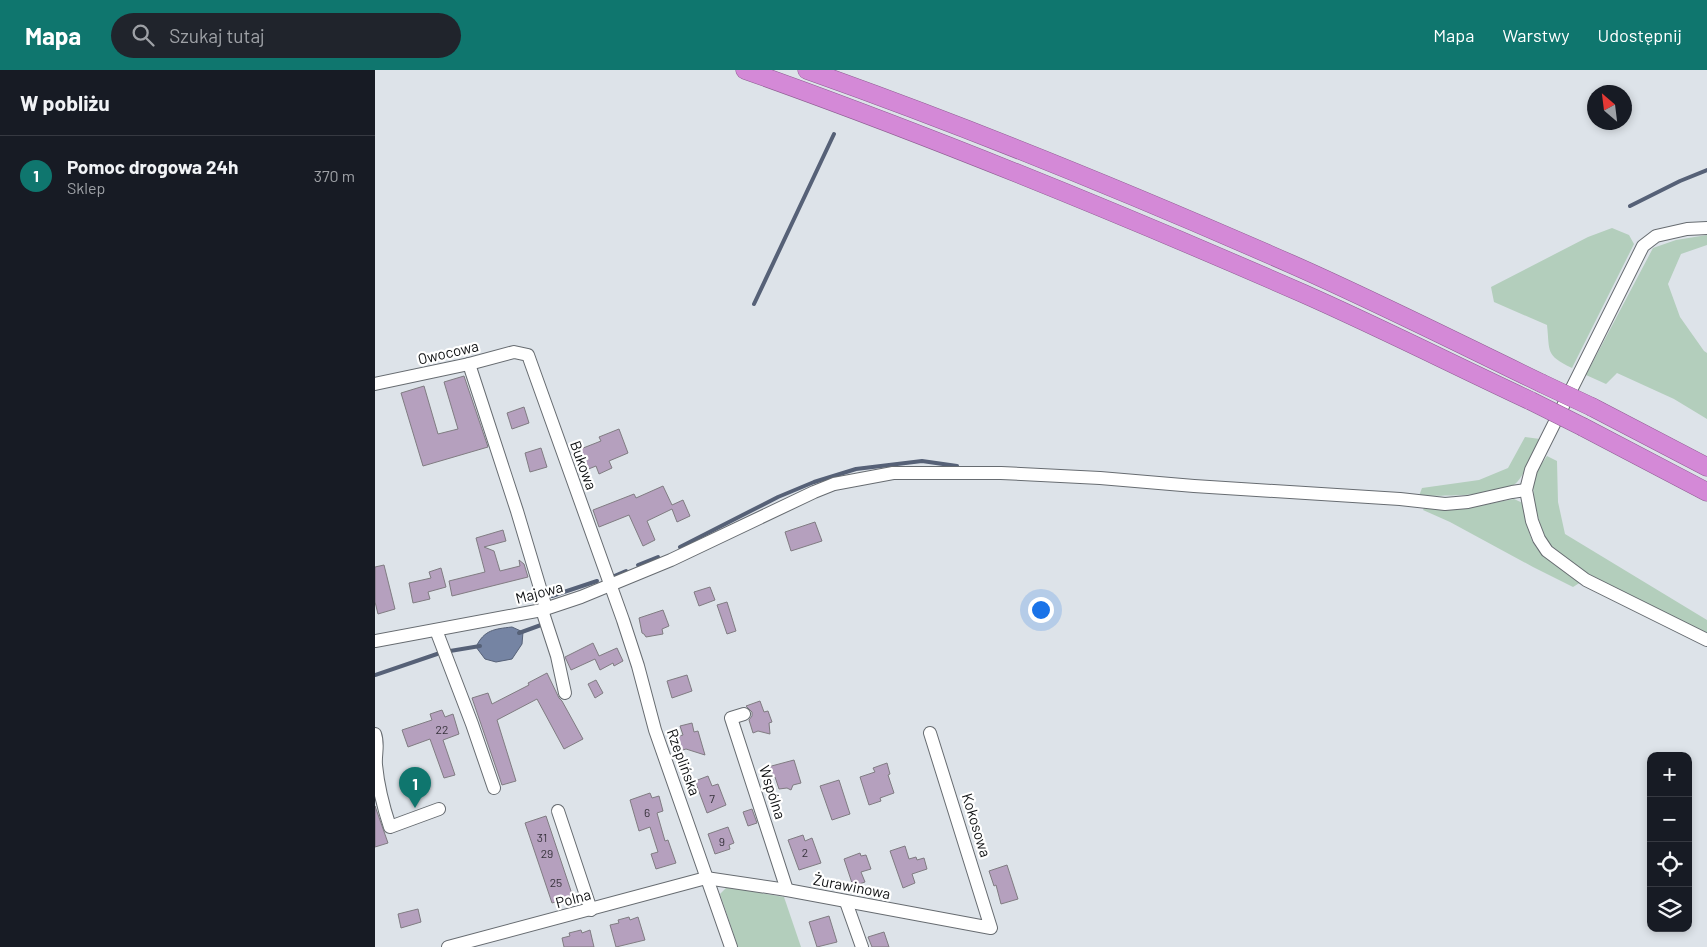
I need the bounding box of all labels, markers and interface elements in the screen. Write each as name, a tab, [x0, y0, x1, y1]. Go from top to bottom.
search box	[111, 13, 461, 58]
text: Mapa	[25, 21, 81, 50]
icon: search	[129, 21, 157, 49]
text: Szukaj tutaj	[169, 24, 265, 47]
text: Mapa	[1433, 24, 1474, 46]
text: Warstwy	[1502, 24, 1570, 46]
text: Udostępnij	[1598, 24, 1682, 46]
north arrow	[1587, 85, 1632, 130]
text: W pobliżu	[20, 90, 110, 115]
text: Pomoc drogowa 24h	[67, 155, 238, 178]
text: 1	[33, 166, 39, 185]
text: 370 m	[314, 166, 355, 185]
text: Sklep	[67, 178, 105, 197]
street label: Owocowa	[416, 336, 480, 368]
street label: Bukowa	[567, 438, 601, 492]
street label: Majowa	[513, 577, 565, 607]
your location	[1028, 597, 1054, 623]
house number: 22	[436, 722, 448, 736]
street label: Rzeplińska	[664, 726, 704, 798]
map controls	[1647, 752, 1692, 932]
button: +	[1647, 752, 1692, 797]
street label: Wspólna	[756, 763, 790, 821]
pin: 1	[399, 767, 431, 808]
house number: 7	[709, 791, 715, 805]
street label: Kokosowa	[959, 791, 995, 859]
button: −	[1647, 797, 1692, 842]
house number: 6	[644, 805, 650, 819]
house number: 31	[537, 830, 547, 844]
house number: 9	[719, 834, 725, 848]
button: locate	[1647, 842, 1692, 887]
house number: 2	[802, 845, 808, 859]
house number: 29	[541, 846, 553, 860]
street label: Żurawinowa	[812, 870, 892, 902]
house number: 25	[550, 875, 562, 889]
street label: Polna	[553, 885, 593, 911]
button: layers	[1647, 887, 1692, 932]

